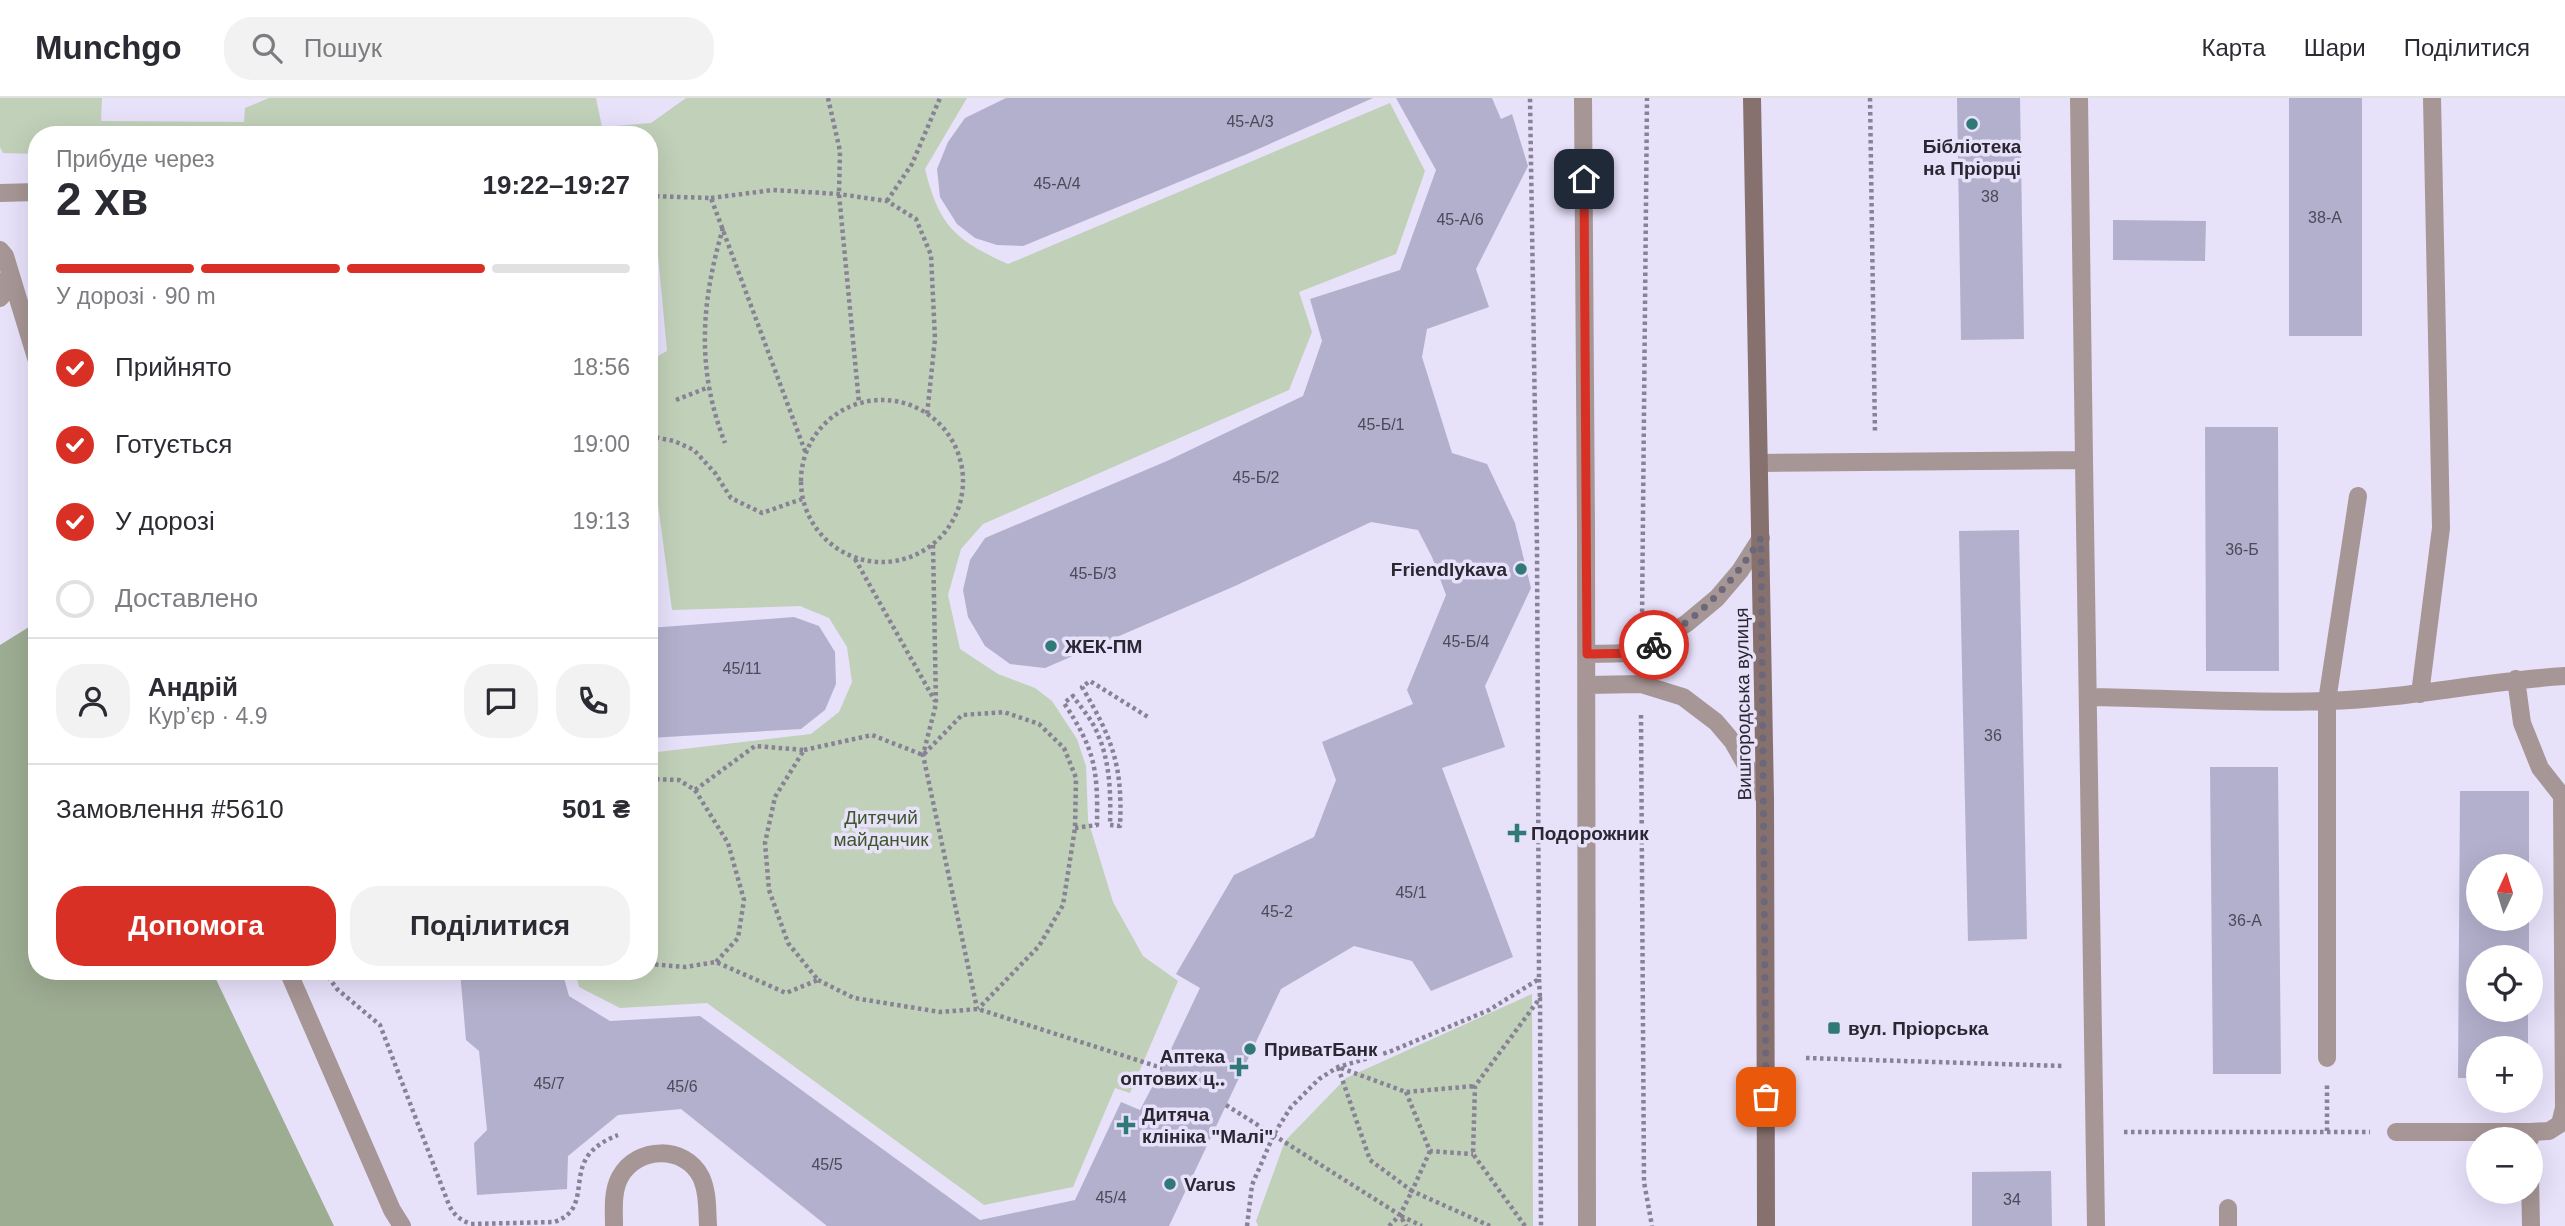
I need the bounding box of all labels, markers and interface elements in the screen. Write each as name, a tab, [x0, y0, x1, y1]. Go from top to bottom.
search box	[224, 17, 714, 80]
text: Munchgo	[35, 29, 182, 66]
icon: search	[248, 29, 286, 67]
text: Пошук	[304, 33, 382, 63]
text: Карта	[2201, 34, 2266, 61]
text: Шари	[2304, 34, 2366, 61]
text: Поділитися	[2404, 34, 2530, 61]
house number: 45-А/3	[1226, 113, 1274, 130]
marker: Бібліотека на Пріорці	[1964, 116, 1980, 132]
place label: Бібліотека на Пріорці	[1923, 136, 2022, 179]
text: Прибуде через	[56, 146, 215, 172]
pin	[1554, 149, 1614, 209]
icon: home	[1565, 160, 1603, 198]
text: 19:22–19:27	[483, 170, 630, 200]
text: 2 хв	[56, 173, 148, 225]
house number: 45-А/4	[1033, 175, 1081, 192]
house number: 38	[1981, 188, 1999, 205]
house number: 38-А	[2308, 209, 2342, 226]
house number: 45-А/6	[1436, 211, 1484, 228]
text: У дорозі · 90 m	[56, 283, 216, 309]
icon: check	[56, 349, 94, 387]
text: Прийнято	[115, 352, 232, 382]
text: 18:56	[572, 354, 630, 380]
house number: 45-Б/1	[1358, 416, 1405, 433]
icon: check	[56, 426, 94, 464]
text: Готується	[115, 429, 232, 459]
text: 19:00	[572, 431, 630, 457]
house number: 45-Б/2	[1233, 469, 1280, 486]
icon: check	[56, 503, 94, 541]
text: У дорозі	[115, 506, 215, 536]
text: 19:13	[572, 508, 630, 534]
house number: 36-Б	[2225, 541, 2259, 558]
place label: Friendlykava	[1391, 559, 1507, 580]
marker: Friendlykava	[1513, 561, 1529, 577]
house number: 45-Б/3	[1070, 565, 1117, 582]
text: Доставлено	[115, 583, 258, 613]
street label: Вишгородська вулиця	[1731, 607, 1755, 801]
courier	[1619, 610, 1689, 680]
icon: bike	[1635, 626, 1673, 664]
house number: 45-Б/4	[1443, 633, 1490, 650]
place label: ЖЕК-ПМ	[1064, 636, 1142, 657]
marker: ЖЕК-ПМ	[1043, 638, 1059, 654]
house number: 45/11	[723, 660, 762, 677]
button: person	[56, 664, 130, 738]
button: chat	[464, 664, 538, 738]
button: phone	[556, 664, 630, 738]
text: Андрій	[148, 672, 238, 702]
text: Кур’єр · 4.9	[148, 703, 267, 729]
house number: 36	[1984, 727, 2002, 744]
text: Замовлення #5610	[56, 794, 284, 824]
text: 501 ₴	[562, 794, 630, 824]
park label: Дитячий майданчик	[833, 807, 929, 850]
place label: Подорожник	[1531, 823, 1649, 844]
marker: Подорожник	[1509, 825, 1525, 841]
north arrow	[2466, 854, 2543, 931]
map controls	[2466, 854, 2543, 1204]
house number: 45/1	[1395, 884, 1427, 901]
button: Допомога	[56, 886, 336, 966]
button: Поділитися	[350, 886, 630, 966]
house number: 45-2	[1261, 903, 1293, 920]
house number: 36-А	[2228, 912, 2262, 929]
button: locate	[2466, 945, 2543, 1022]
place label: вул. Пріорська	[1848, 1018, 1989, 1039]
marker: вул. Пріорська	[1826, 1020, 1842, 1036]
button: +	[2466, 1036, 2543, 1113]
place label: ПриватБанк	[1264, 1039, 1378, 1060]
marker: ПриватБанк	[1242, 1041, 1258, 1057]
place label: Аптека оптових ц‥	[1120, 1046, 1225, 1089]
marker: Аптека оптових ц‥	[1231, 1059, 1247, 1075]
pin	[1736, 1067, 1796, 1127]
house number: 45/7	[533, 1075, 565, 1092]
house number: 45/6	[666, 1078, 698, 1095]
icon: bag	[1747, 1078, 1785, 1116]
place label: Дитяча клініка "Малі"	[1142, 1104, 1273, 1147]
marker: Дитяча клініка "Малі"	[1116, 1115, 1136, 1135]
button: −	[2466, 1127, 2543, 1204]
house number: 45/5	[811, 1156, 843, 1173]
place label: Varus	[1184, 1174, 1236, 1195]
marker: Varus	[1162, 1176, 1178, 1192]
house number: 45/4	[1095, 1189, 1127, 1206]
house number: 34	[2003, 1191, 2021, 1208]

